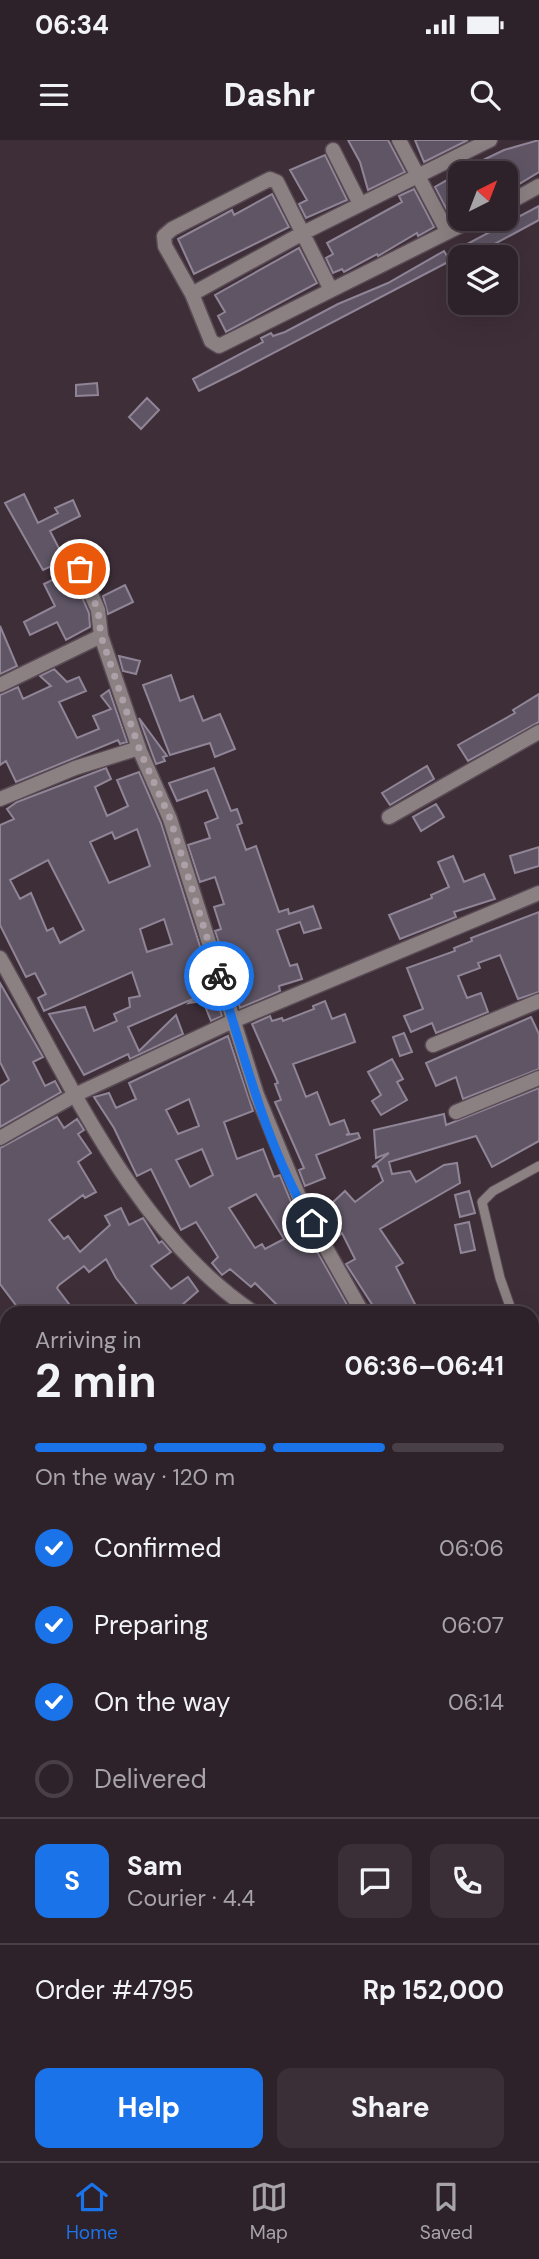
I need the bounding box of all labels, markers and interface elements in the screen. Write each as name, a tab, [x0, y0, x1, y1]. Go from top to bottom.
text: 06:34	[35, 8, 109, 42]
text: Dashr	[224, 74, 315, 116]
icon: menu	[35, 76, 73, 114]
icon: search	[466, 76, 504, 114]
north arrow	[448, 161, 518, 231]
map controls	[448, 161, 518, 315]
button: layers	[448, 245, 518, 315]
pin	[50, 539, 110, 599]
icon: bag	[61, 550, 99, 588]
courier	[184, 941, 254, 1011]
icon: bike	[200, 957, 238, 995]
pin	[282, 1193, 342, 1253]
icon: home	[293, 1204, 331, 1242]
text: Arriving in	[35, 1325, 141, 1355]
text: 06:36–06:41	[345, 1349, 504, 1383]
text: 2 min	[35, 1351, 157, 1411]
text: On the way · 120 m	[35, 1462, 235, 1492]
icon: check	[35, 1529, 73, 1567]
text: Confirmed	[94, 1531, 221, 1565]
text: 06:06	[439, 1533, 504, 1563]
icon: check	[35, 1606, 73, 1644]
text: Preparing	[94, 1608, 209, 1642]
text: 06:07	[441, 1610, 504, 1640]
icon: check	[35, 1683, 73, 1721]
text: On the way	[94, 1685, 230, 1719]
text: 06:14	[448, 1687, 504, 1717]
text: Delivered	[94, 1762, 207, 1796]
button: chat	[338, 1844, 412, 1918]
button: phone	[430, 1844, 504, 1918]
text: Sam	[127, 1849, 182, 1883]
text: S	[64, 1864, 80, 1898]
text: Courier · 4.4	[127, 1883, 255, 1913]
text: Order #4795	[35, 1973, 194, 2007]
text: Rp 152,000	[363, 1973, 504, 2007]
button: Help	[35, 2068, 263, 2148]
button: Share	[277, 2068, 504, 2148]
tab: Home	[66, 2178, 118, 2245]
tab: Map	[250, 2178, 288, 2245]
tab: Saved	[420, 2178, 473, 2245]

